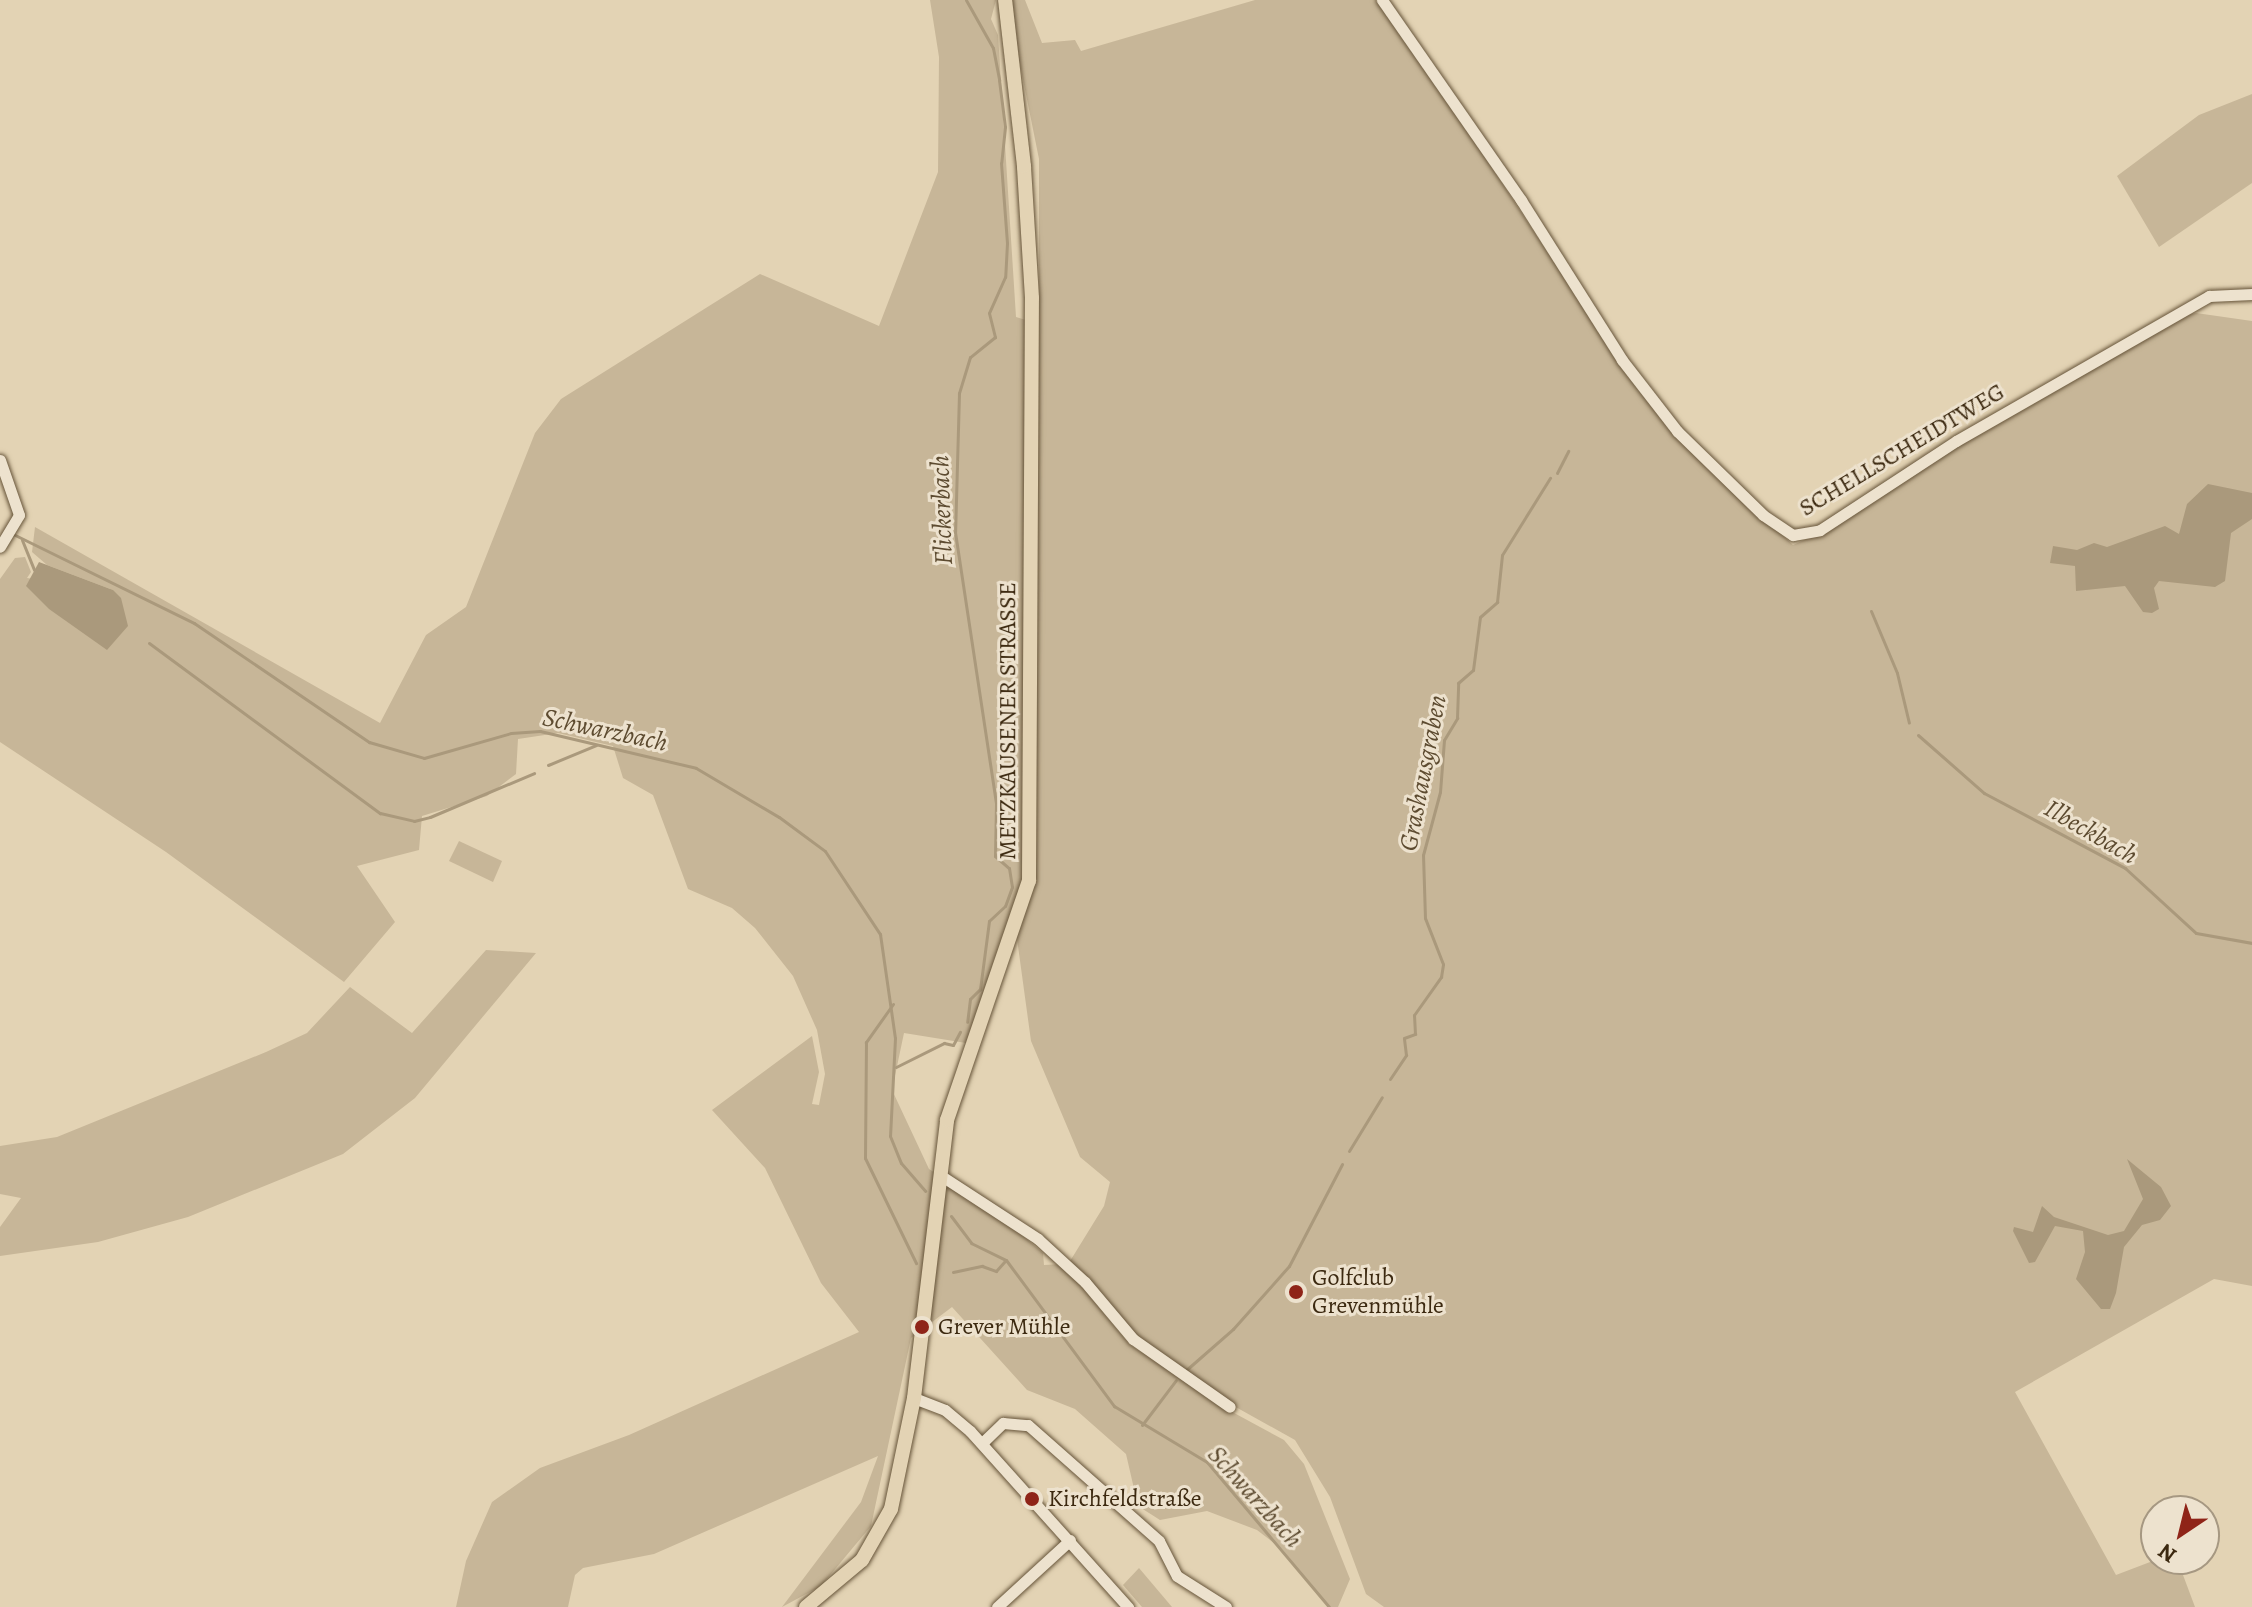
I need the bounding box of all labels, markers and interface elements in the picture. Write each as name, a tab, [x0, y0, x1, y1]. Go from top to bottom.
street label: SCHELLSCHEIDTWEG	[1794, 377, 2010, 523]
water label: Flickerbach	[924, 455, 960, 565]
street label: METZKAUSENER STRASSE	[994, 582, 1022, 860]
water label: Grashausgraben	[1393, 692, 1453, 854]
water label: Schwarzbach	[540, 702, 670, 758]
water label: Ilbeckbach	[2039, 793, 2143, 871]
place label: Golfclub Grevenmühle	[1312, 1264, 1444, 1320]
marker: Golfclub Grevenmühle	[1287, 1283, 1305, 1301]
place label: Grever Mühle	[938, 1313, 1070, 1341]
marker: Grever Mühle	[913, 1318, 931, 1336]
water label: Schwarzbach	[1201, 1439, 1309, 1555]
place label: Kirchfeldstraße	[1048, 1485, 1201, 1513]
marker: Kirchfeldstraße	[1023, 1490, 1041, 1508]
north arrow	[2140, 1495, 2220, 1575]
text: N	[2152, 1536, 2183, 1570]

